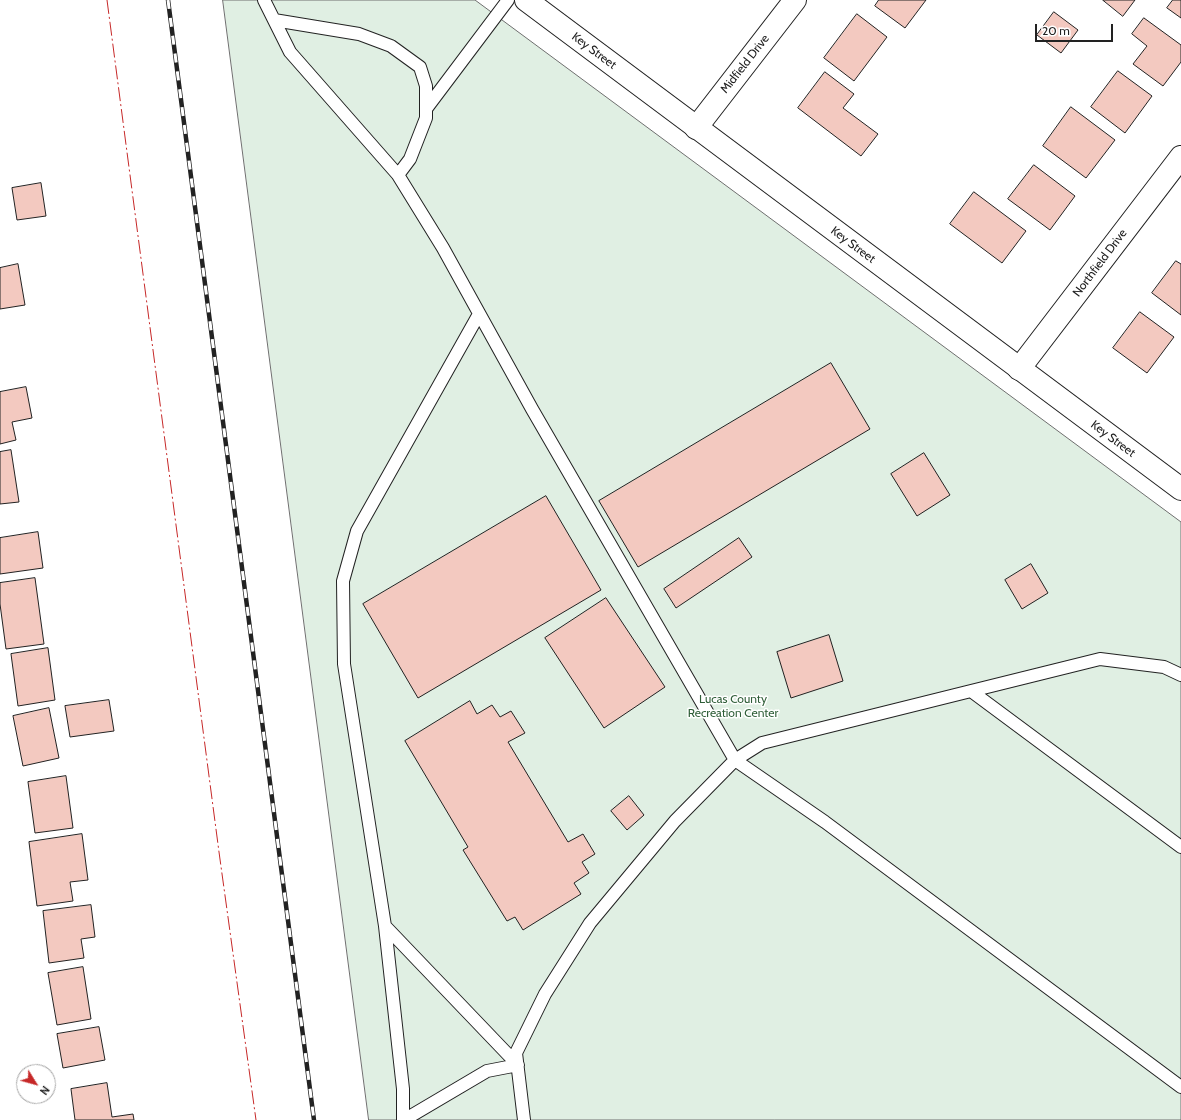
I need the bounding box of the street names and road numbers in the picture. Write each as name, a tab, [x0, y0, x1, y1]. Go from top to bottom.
street label: Key Street	[569, 30, 619, 72]
street label: Midfield Drive	[718, 32, 772, 96]
street label: Key Street	[828, 224, 878, 266]
street label: Northfield Drive	[1070, 226, 1130, 300]
street label: Key Street	[1088, 418, 1138, 460]

